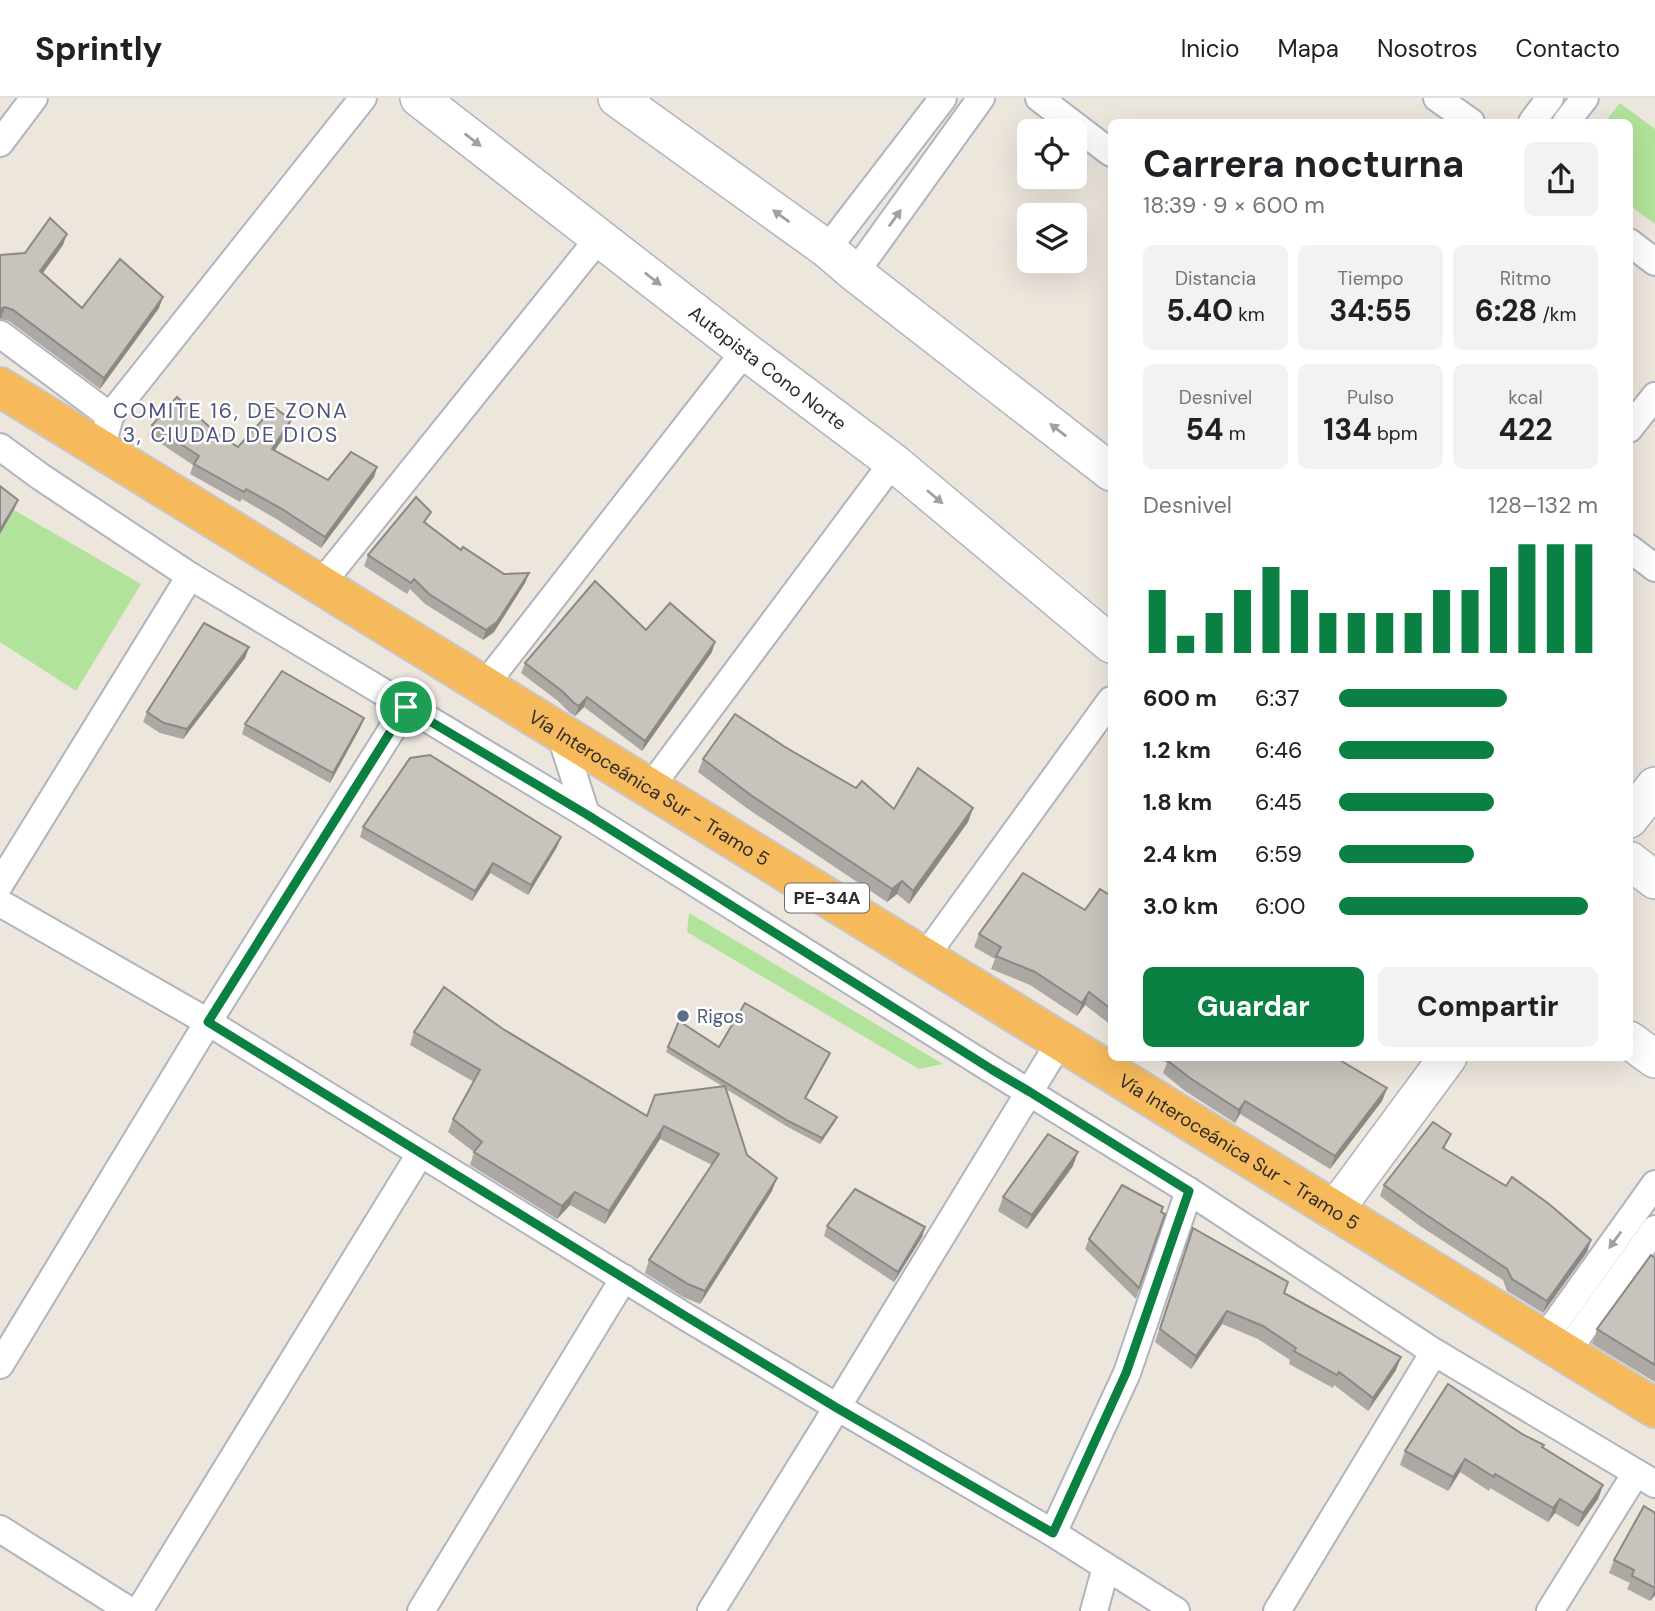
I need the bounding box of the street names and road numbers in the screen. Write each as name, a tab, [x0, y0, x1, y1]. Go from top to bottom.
street label: Autopista Cono Norte	[684, 300, 852, 436]
street label: Vía Interoceánica Sur - Tramo 5	[524, 704, 774, 872]
road number: PE-34A	[785, 884, 869, 912]
street label: Vía Interoceánica Sur - Tramo 5	[1114, 1068, 1364, 1236]

